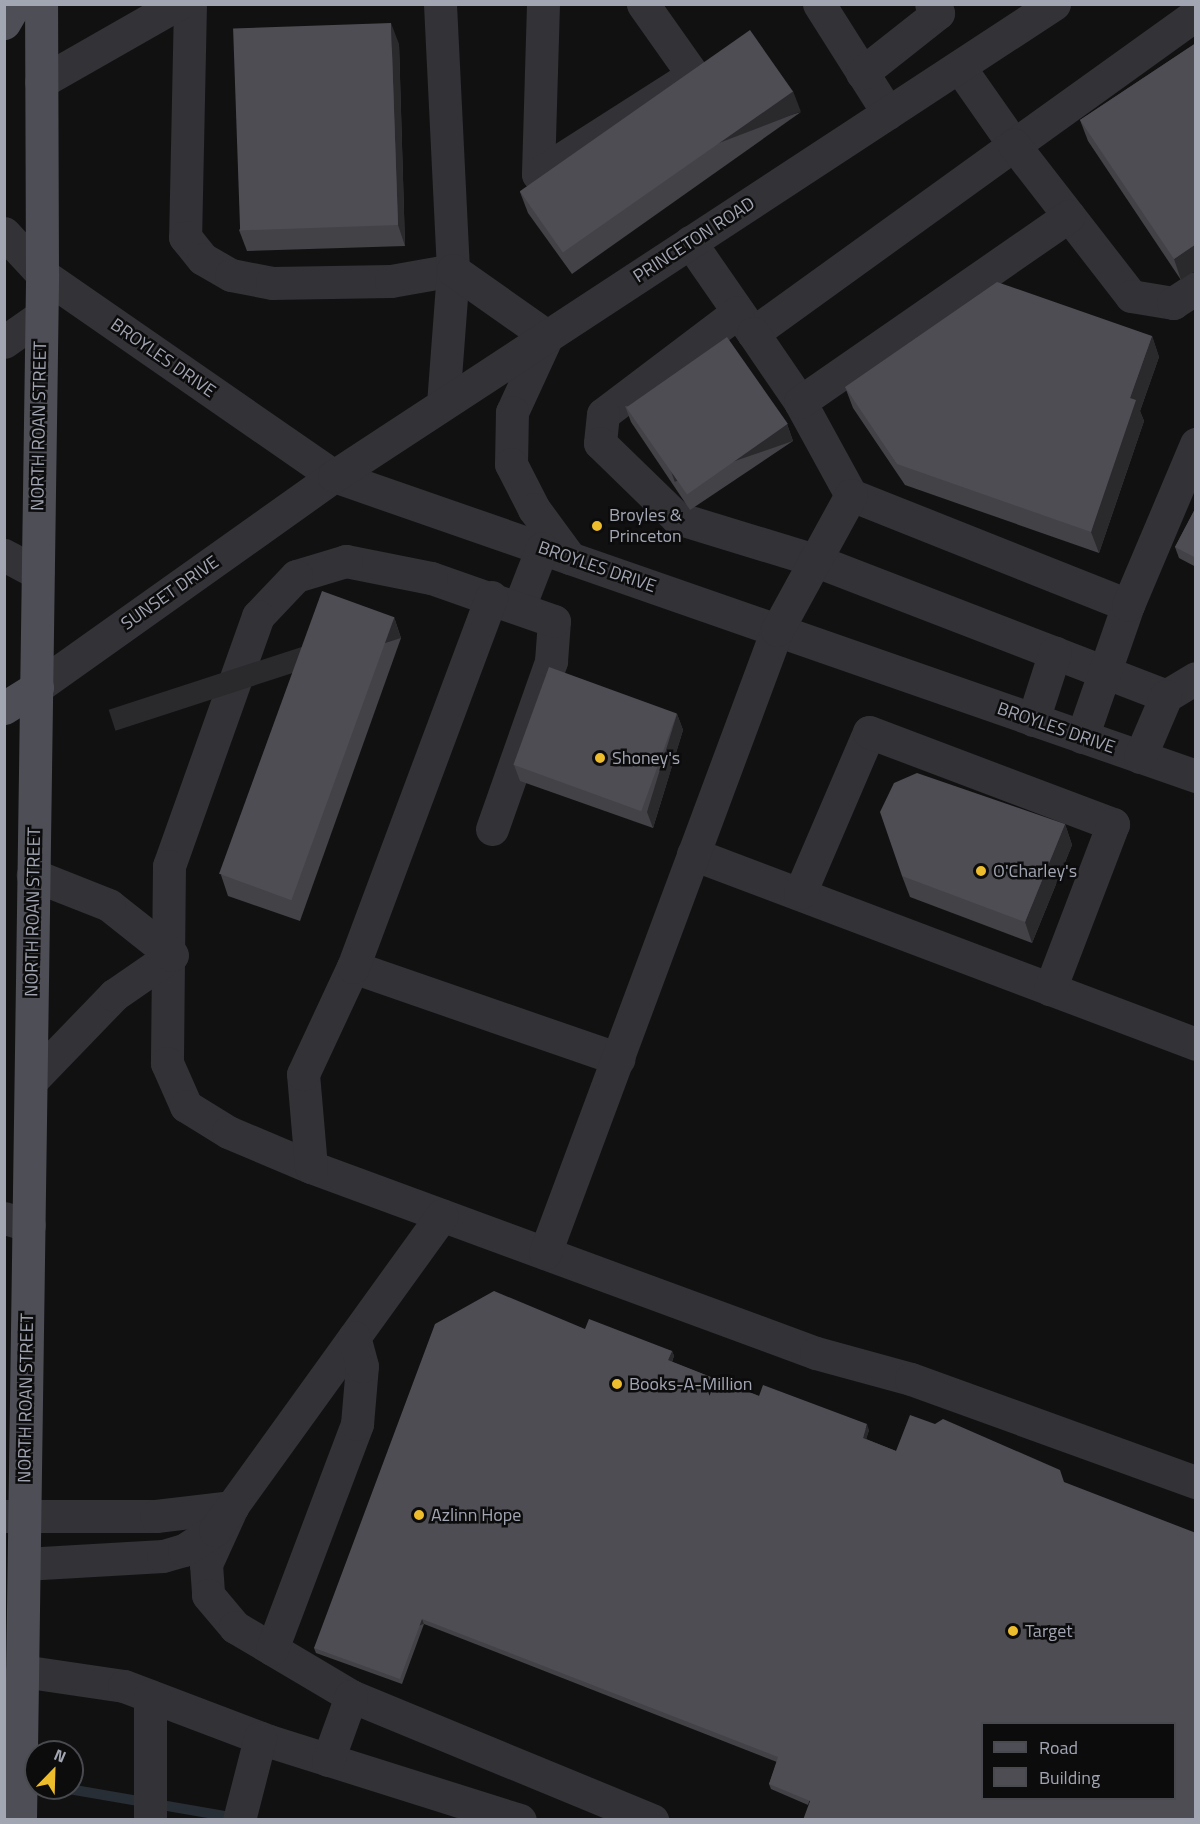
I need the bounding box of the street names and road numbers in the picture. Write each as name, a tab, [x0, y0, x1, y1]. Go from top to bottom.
street label: PRINCETON ROAD	[629, 193, 759, 287]
street label: BROYLES DRIVE	[106, 314, 220, 402]
street label: NORTH ROAN STREET	[27, 341, 51, 511]
street label: BROYLES DRIVE	[535, 537, 659, 597]
street label: SUNSET DRIVE	[117, 551, 223, 635]
street label: BROYLES DRIVE	[994, 698, 1118, 758]
street label: NORTH ROAN STREET	[21, 827, 45, 997]
street label: NORTH ROAN STREET	[14, 1313, 38, 1483]

